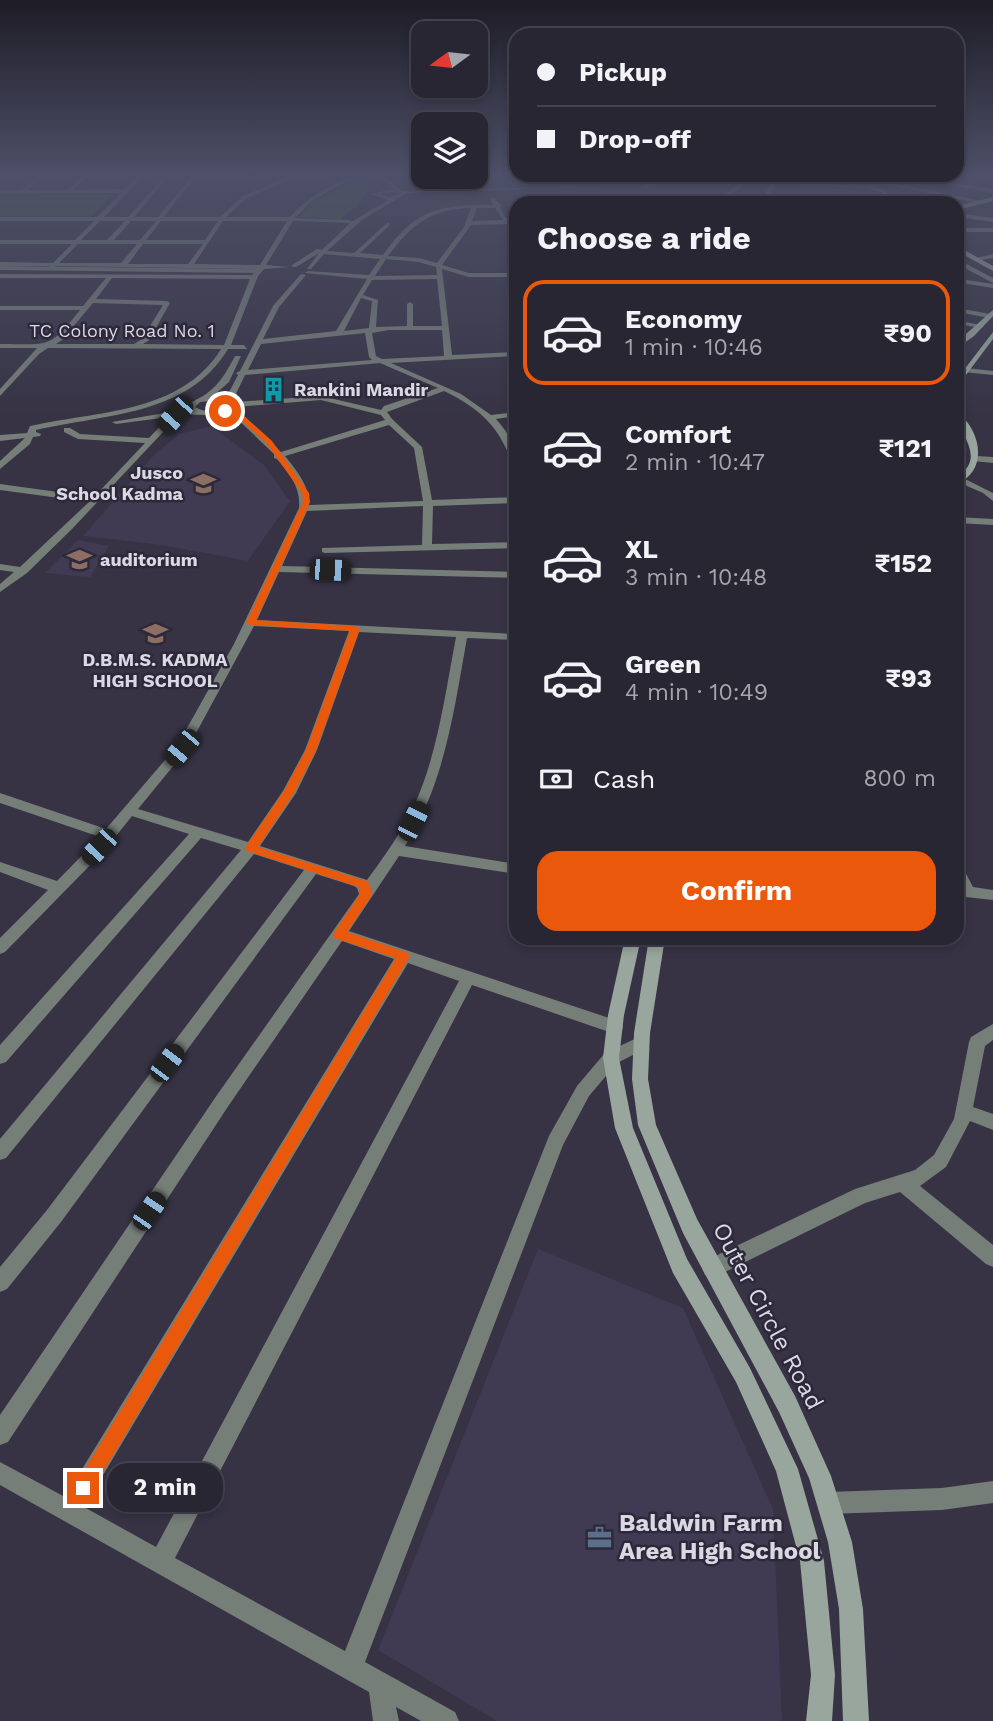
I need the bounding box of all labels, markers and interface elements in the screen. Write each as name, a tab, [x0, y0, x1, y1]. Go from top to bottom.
north arrow	[411, 21, 488, 98]
map controls	[411, 21, 488, 189]
text: Pickup	[579, 57, 667, 87]
button: layers	[411, 112, 488, 189]
text: Drop-off	[579, 124, 691, 154]
text: Choose a ride	[537, 219, 751, 257]
icon: car	[541, 301, 604, 364]
text: Economy	[625, 304, 742, 334]
text: ₹90	[884, 318, 932, 348]
street label: TC Colony Road No. 1	[29, 320, 215, 341]
text: 1 min · 10:46	[625, 334, 763, 361]
building icon: Rankini Mandir	[260, 376, 288, 404]
place label: Rankini Mandir	[294, 379, 428, 400]
car	[154, 392, 197, 438]
route start	[209, 395, 241, 427]
icon: car	[541, 416, 604, 479]
text: Comfort	[625, 419, 731, 449]
text: ₹121	[878, 433, 932, 463]
text: 2 min · 10:47	[625, 449, 765, 476]
place label: Jusco School Kadma	[56, 462, 184, 504]
school or university icon: Jusco School Kadma	[189, 469, 217, 497]
icon: car	[541, 531, 604, 594]
text: XL	[625, 534, 658, 564]
school or university icon: auditorium	[66, 546, 94, 574]
text: ₹152	[875, 548, 932, 578]
place label: auditorium	[100, 549, 198, 570]
car	[309, 559, 352, 581]
text: 3 min · 10:48	[625, 564, 767, 591]
school or university icon: D.B.M.S. KADMA HIGH SCHOOL	[141, 619, 169, 647]
icon: car	[541, 646, 604, 709]
place label: D.B.M.S. KADMA HIGH SCHOOL	[82, 649, 228, 691]
text: Green	[625, 649, 701, 679]
text: ₹93	[885, 663, 932, 693]
text: 4 min · 10:49	[625, 679, 768, 706]
car	[161, 725, 204, 771]
icon: cash	[537, 760, 575, 798]
text: Cash	[593, 764, 655, 794]
text: 800 m	[863, 765, 936, 792]
car	[395, 798, 432, 844]
car	[77, 824, 122, 870]
button: Confirm	[537, 851, 936, 931]
car	[146, 1040, 189, 1086]
car	[129, 1188, 170, 1234]
street label: Outer Circle Road	[707, 1218, 829, 1414]
callout: 2 min	[108, 1464, 223, 1512]
route end	[67, 1472, 99, 1504]
text: 2 min	[134, 1474, 196, 1501]
place label: Baldwin Farm Area High School	[619, 1509, 821, 1565]
office icon: Baldwin Farm Area High School	[585, 1523, 613, 1551]

